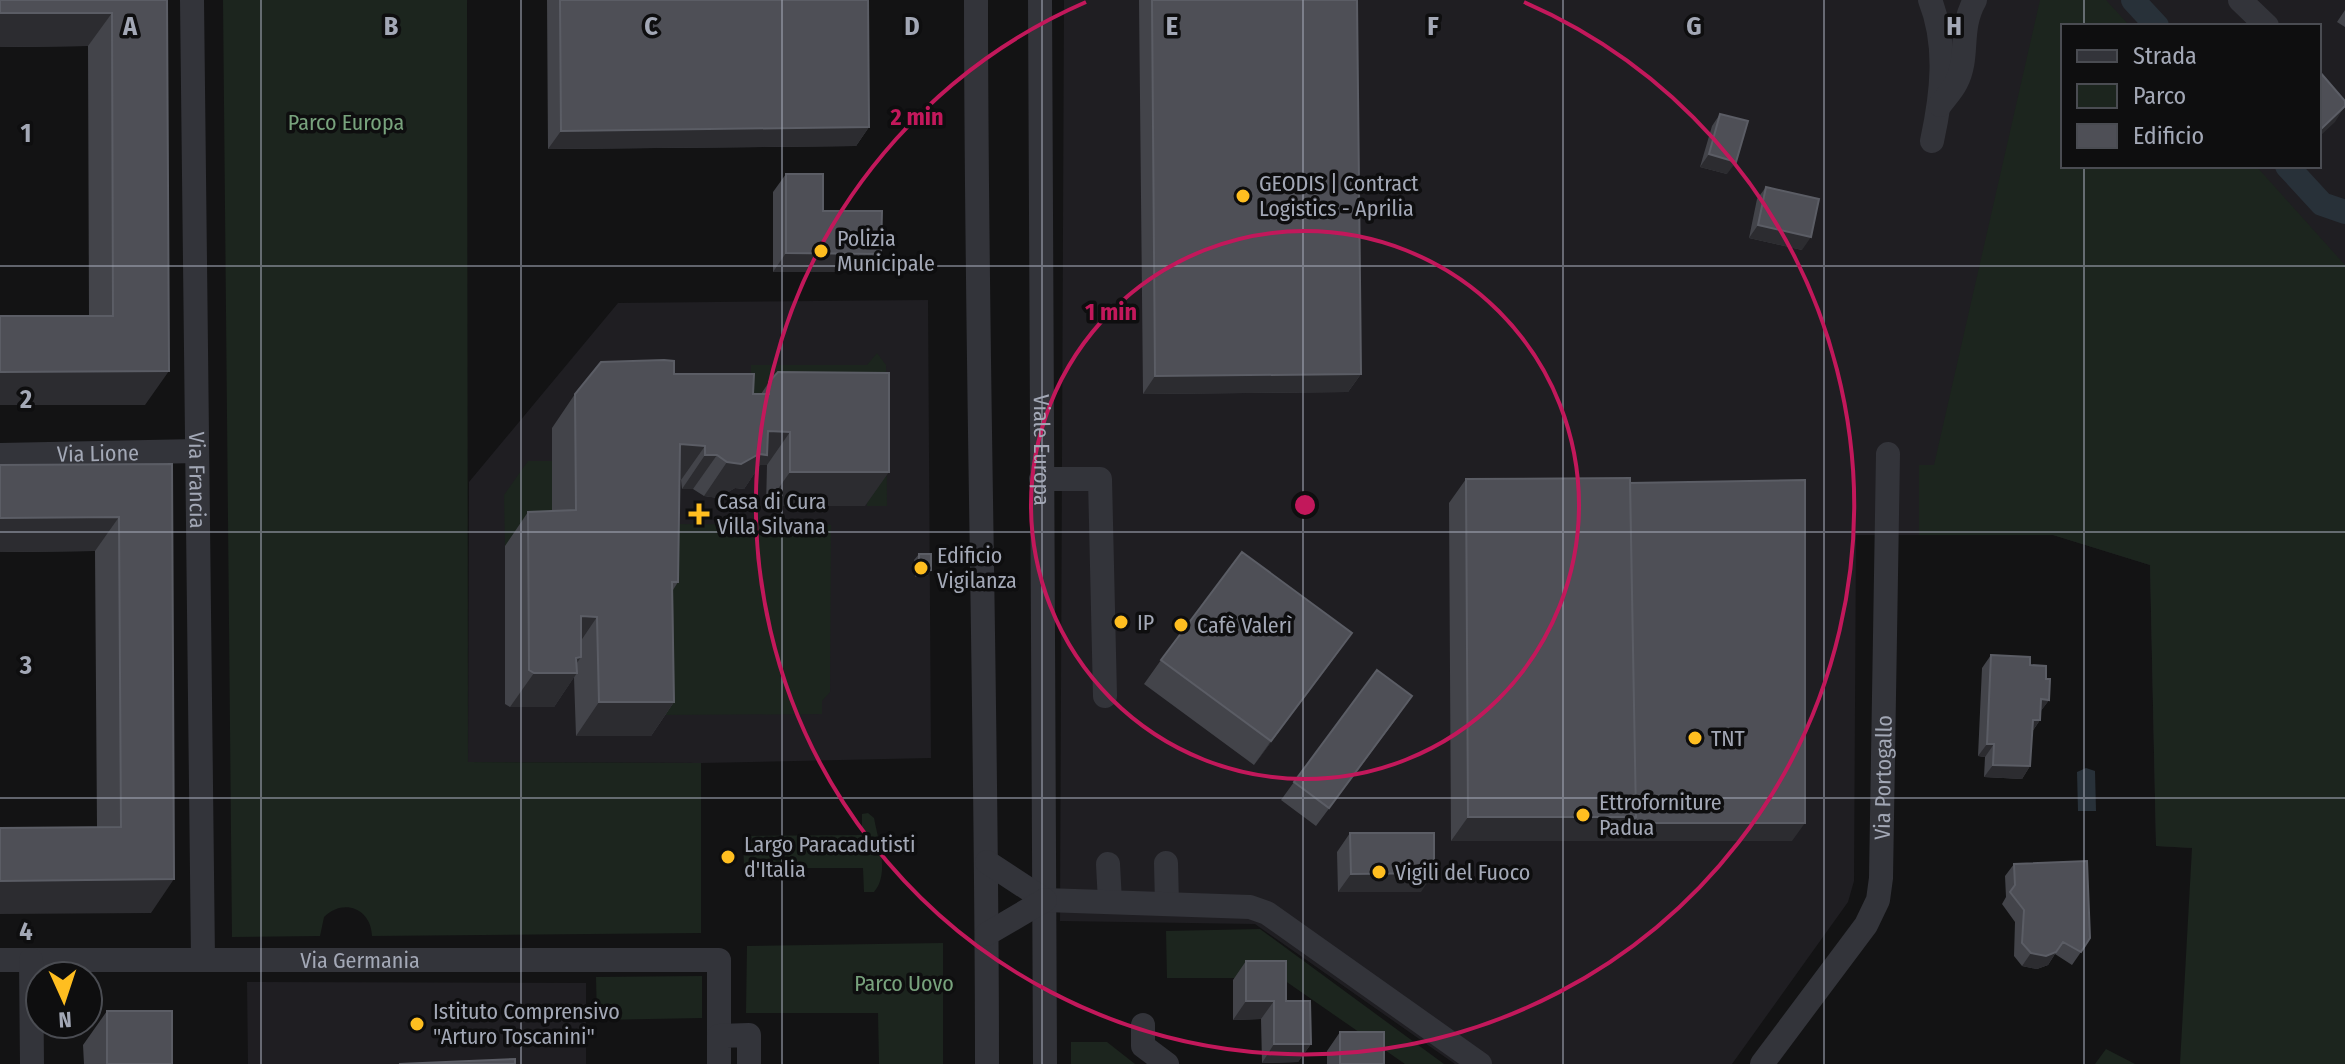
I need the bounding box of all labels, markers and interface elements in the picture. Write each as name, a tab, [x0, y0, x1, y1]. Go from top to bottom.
text: A	[122, 11, 138, 42]
text: B	[384, 11, 399, 42]
text: C	[644, 11, 658, 42]
text: D	[904, 11, 920, 42]
text: E	[1166, 11, 1178, 42]
text: F	[1427, 11, 1439, 42]
text: G	[1686, 11, 1702, 42]
text: H	[1946, 11, 1962, 42]
legend	[2061, 24, 2321, 168]
text: Strada	[2133, 42, 2197, 70]
text: Parco	[2133, 82, 2186, 110]
text: 2 min	[889, 103, 944, 131]
park label: Parco Europa	[288, 109, 404, 136]
text: 1	[21, 118, 32, 149]
text: Edificio	[2133, 122, 2204, 150]
place label: GEODIS | Contract Logistics - Aprilia	[1259, 170, 1419, 222]
marker: GEODIS | Contract Logistics - Aprilia	[1234, 187, 1252, 205]
place label: Polizia Municipale	[837, 225, 935, 277]
marker: Polizia Municipale	[812, 242, 830, 260]
text: 1 min	[1085, 298, 1137, 326]
text: 2	[19, 384, 32, 415]
street label: Viale Europa	[1028, 394, 1056, 506]
street label: Via Francia	[183, 431, 212, 528]
street label: Via Lione	[57, 439, 139, 467]
place label: Casa di Cura Villa Silvana	[717, 488, 826, 540]
centre of rings	[1291, 491, 1319, 519]
marker: Casa di Cura Villa Silvana	[688, 503, 710, 525]
place label: Edificio Vigilanza	[937, 542, 1017, 594]
marker: Edificio Vigilanza	[912, 559, 930, 577]
place label: IP	[1137, 609, 1154, 636]
place label: Cafè Valerì	[1197, 612, 1292, 639]
marker: IP	[1112, 613, 1130, 631]
marker: Cafè Valerì	[1172, 616, 1190, 634]
text: 3	[19, 650, 32, 681]
street label: Via Portogallo	[1868, 715, 1897, 840]
place label: TNT	[1711, 725, 1746, 752]
marker: TNT	[1686, 729, 1704, 747]
place label: Ettroforniture Padua	[1599, 789, 1722, 841]
marker: Ettroforniture Padua	[1574, 806, 1592, 824]
place label: Largo Paracadutisti d'Italia	[744, 831, 916, 883]
marker: Largo Paracadutisti d'Italia	[719, 848, 737, 866]
place label: Vigili del Fuoco	[1395, 859, 1530, 886]
marker: Vigili del Fuoco	[1370, 863, 1388, 881]
text: 4	[19, 916, 33, 947]
street label: Via Germania	[300, 947, 420, 974]
north arrow	[24, 960, 104, 1040]
park label: Parco Uovo	[854, 970, 954, 997]
place label: Istituto Comprensivo "Arturo Toscanini"	[433, 998, 620, 1050]
text: N	[58, 1006, 72, 1033]
marker: Istituto Comprensivo "Arturo Toscanini"	[408, 1015, 426, 1033]

